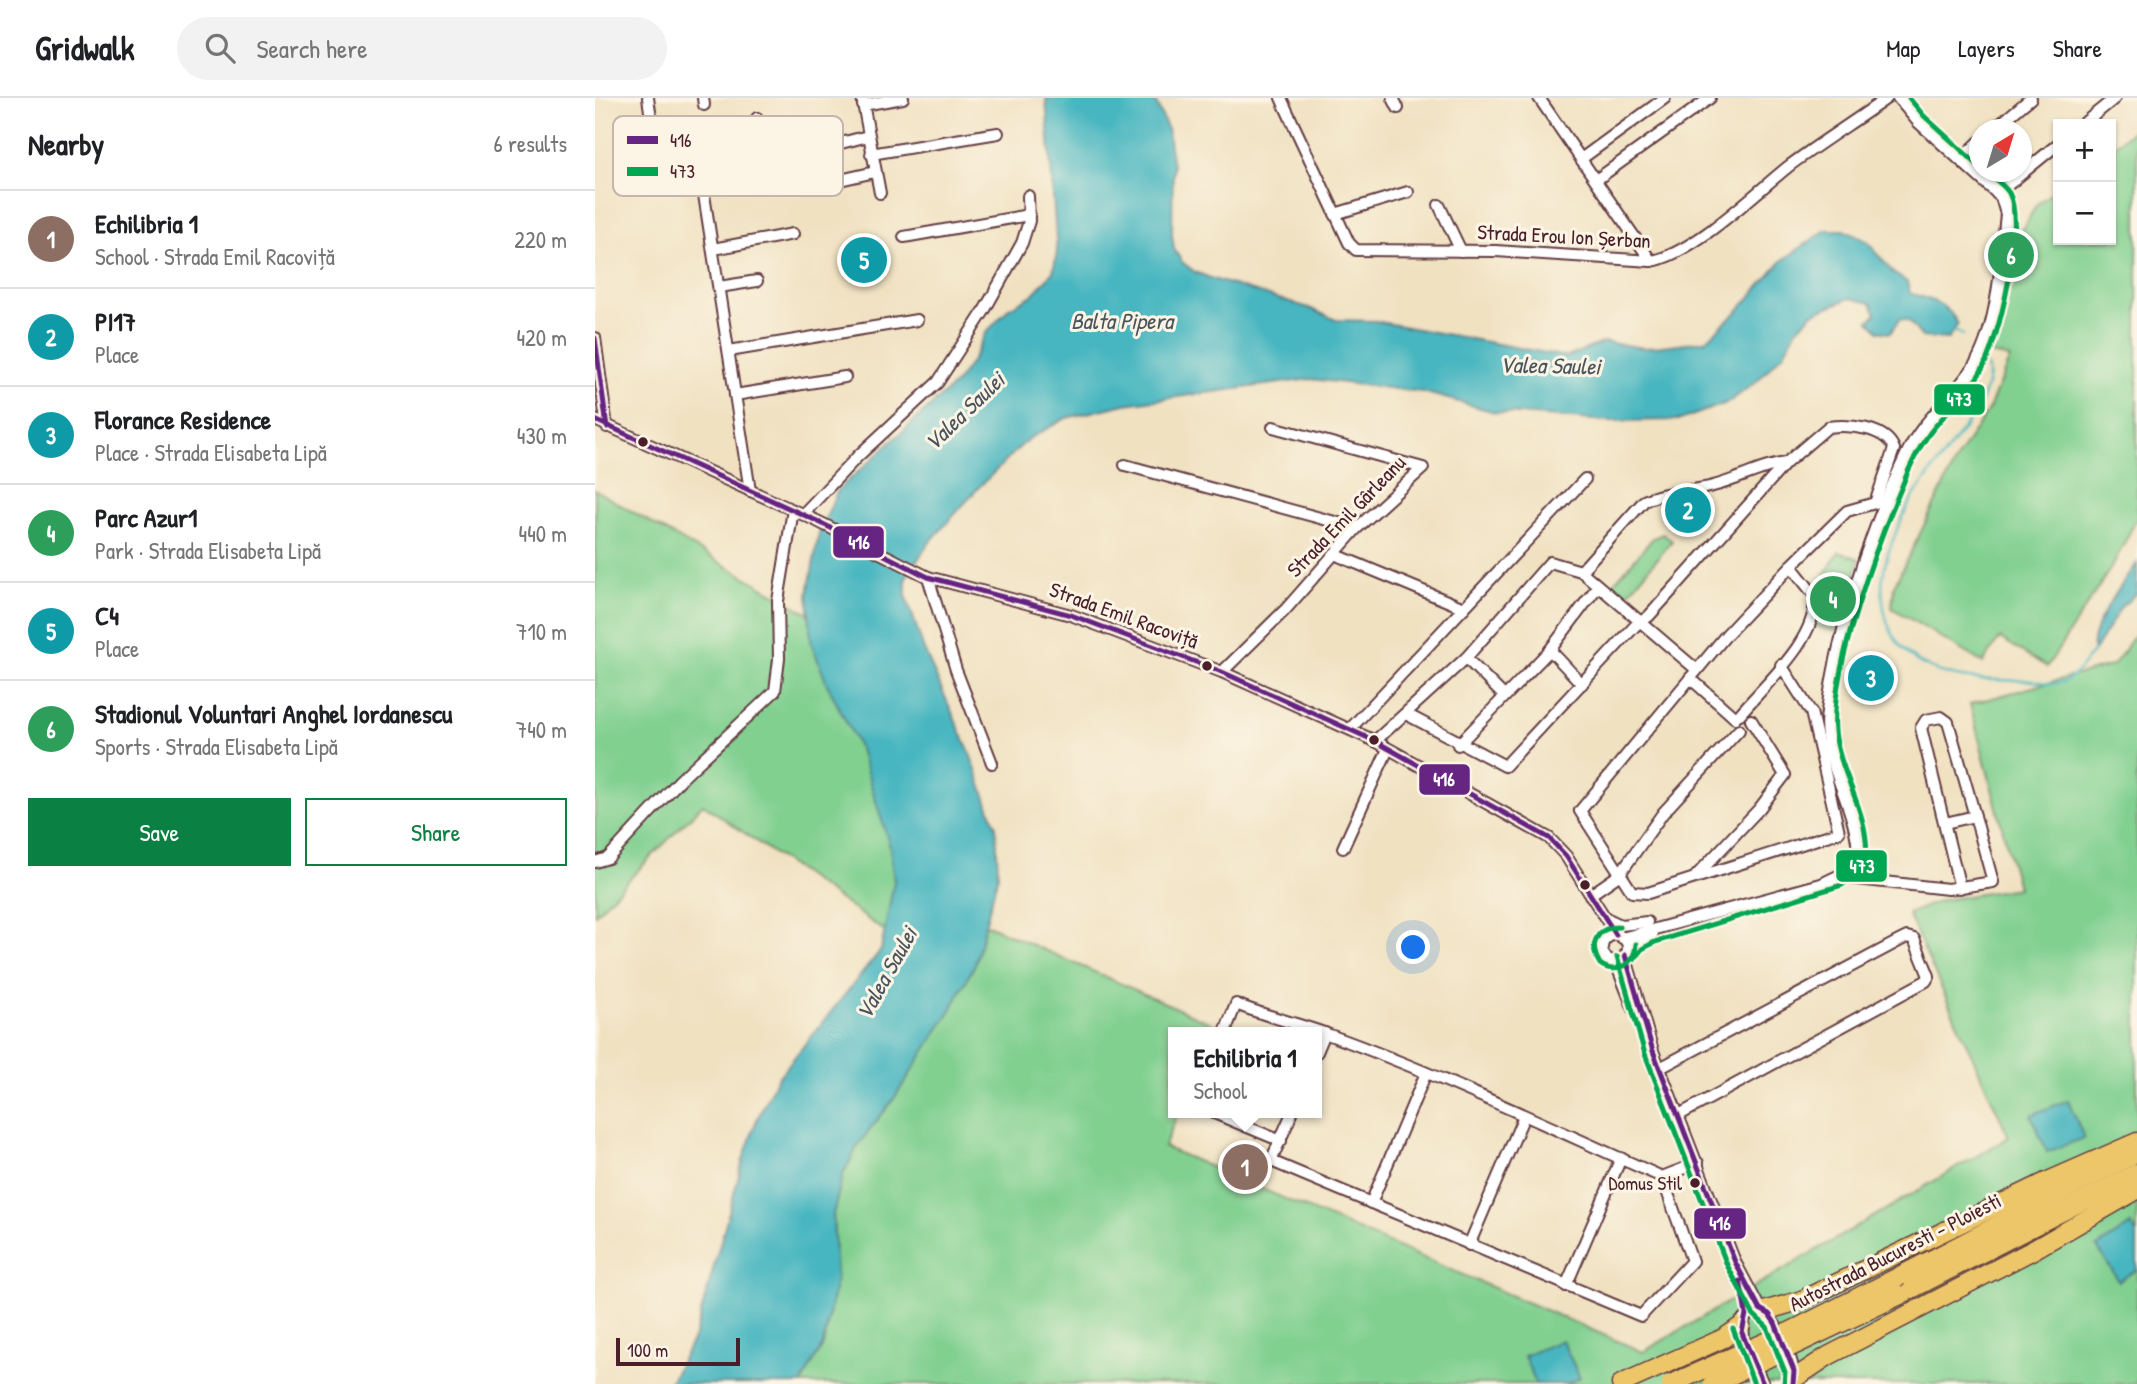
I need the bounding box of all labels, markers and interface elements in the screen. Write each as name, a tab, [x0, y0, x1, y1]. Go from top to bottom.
search box	[177, 17, 667, 80]
text: Gridwalk	[35, 26, 135, 70]
icon: search	[201, 29, 239, 67]
text: Search here	[257, 31, 368, 66]
text: Map	[1886, 32, 1920, 64]
text: Layers	[1958, 32, 2015, 64]
text: Share	[2053, 32, 2102, 64]
legend	[613, 116, 843, 196]
north arrow	[1969, 119, 2032, 182]
map controls	[2053, 119, 2116, 245]
button: +	[2053, 119, 2116, 182]
text: Nearby	[28, 124, 104, 164]
text: 416	[670, 127, 692, 153]
text: 6 results	[494, 128, 567, 159]
text: 473	[670, 158, 695, 184]
button: −	[2053, 182, 2116, 245]
text: Echilibria 1	[95, 206, 198, 241]
street label: Strada Erou Ion Șerban	[1477, 217, 1651, 255]
text: 1	[47, 224, 55, 255]
text: 220 m	[514, 224, 567, 255]
pin: 6	[1988, 229, 2034, 281]
pin: 5	[841, 234, 887, 286]
text: School · Strada Emil Racoviță	[95, 241, 335, 272]
text: PI17	[95, 304, 136, 339]
water label: Balta Pipera	[1071, 305, 1175, 337]
text: 2	[46, 322, 56, 353]
text: 420 m	[516, 322, 567, 353]
text: Place	[95, 339, 139, 370]
water label: Valea Saulei	[1499, 349, 1602, 381]
water label: Valea Saulei	[917, 364, 1012, 457]
line badge: 473	[1933, 383, 1986, 416]
text: 473	[1946, 386, 1972, 412]
text: Florance Residence	[95, 402, 271, 437]
text: 3	[46, 420, 56, 451]
text: 430 m	[517, 420, 567, 451]
unlabelled marker	[636, 435, 650, 449]
text: Place · Strada Elisabeta Lipă	[95, 437, 327, 468]
street label: Strada Emil Gârleanu	[1280, 448, 1412, 583]
pin: 2	[1665, 484, 1711, 536]
text: Parc Azur1	[95, 500, 197, 535]
text: 4	[47, 518, 55, 549]
text: 440 m	[519, 518, 567, 549]
line badge: 416	[832, 525, 885, 559]
text: 416	[848, 529, 870, 555]
text: Park · Strada Elisabeta Lipă	[95, 535, 321, 566]
pin: 4	[1810, 573, 1856, 625]
street label: Strada Emil Racoviță	[1046, 575, 1202, 655]
text: C4	[95, 598, 119, 633]
text: 5	[46, 616, 56, 647]
text: 710 m	[516, 616, 567, 647]
text: Place	[95, 633, 139, 664]
pin: 3	[1848, 652, 1894, 704]
unlabelled marker	[1200, 659, 1214, 673]
text: Stadionul Voluntari Anghel Iordanescu	[95, 696, 452, 731]
text: 6	[46, 714, 56, 745]
text: 740 m	[516, 714, 567, 745]
text: Sports · Strada Elisabeta Lipă	[95, 731, 338, 762]
unlabelled marker	[1367, 733, 1381, 747]
line badge: 416	[1418, 763, 1471, 796]
text: 416	[1433, 766, 1455, 792]
button: Save	[28, 798, 291, 866]
button: Share	[305, 798, 567, 866]
line badge: 473	[1835, 849, 1888, 883]
text: 473	[1849, 853, 1875, 879]
unlabelled marker	[1578, 878, 1592, 892]
water label: Valea Saulei	[848, 920, 925, 1025]
your location	[1396, 930, 1430, 964]
popup	[1168, 1027, 1322, 1118]
text: Echilibria 1	[1193, 1040, 1297, 1075]
text: School	[1193, 1075, 1247, 1106]
pin: 1	[1222, 1141, 1268, 1193]
place label: Domus Stil	[1609, 1170, 1683, 1196]
marker: Domus Stil	[1688, 1176, 1702, 1190]
street label: Autostrada Bucuresti - Ploiesti	[1784, 1186, 2006, 1318]
line badge: 416	[1693, 1207, 1747, 1240]
text: 416	[1709, 1210, 1731, 1236]
scale bar	[616, 1335, 740, 1367]
text: 100 m	[627, 1337, 668, 1363]

